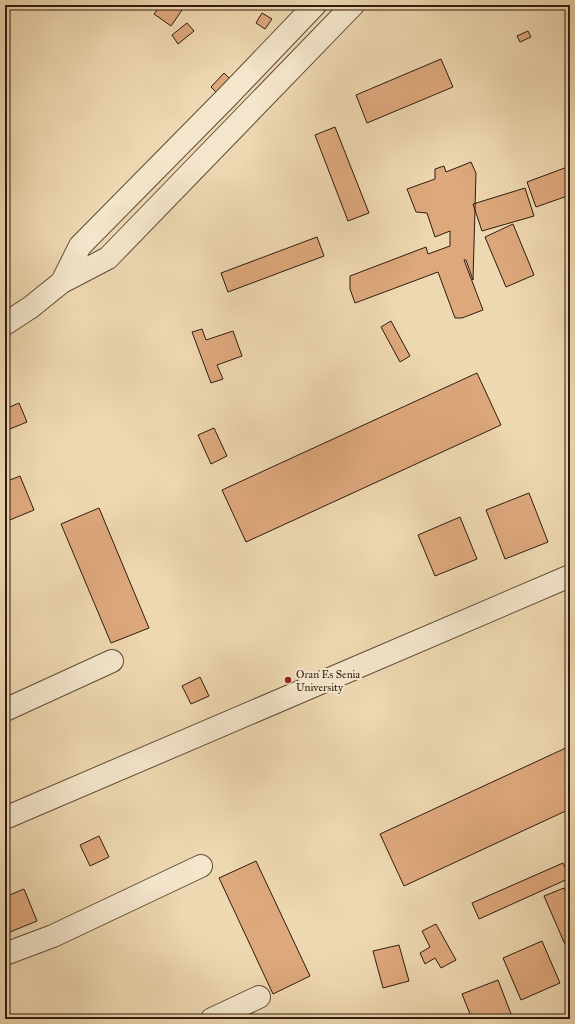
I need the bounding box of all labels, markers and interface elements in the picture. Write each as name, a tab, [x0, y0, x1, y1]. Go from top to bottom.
place label: Oran Es Senia University	[296, 668, 361, 694]
marker: Oran Es Senia University	[283, 675, 293, 685]

